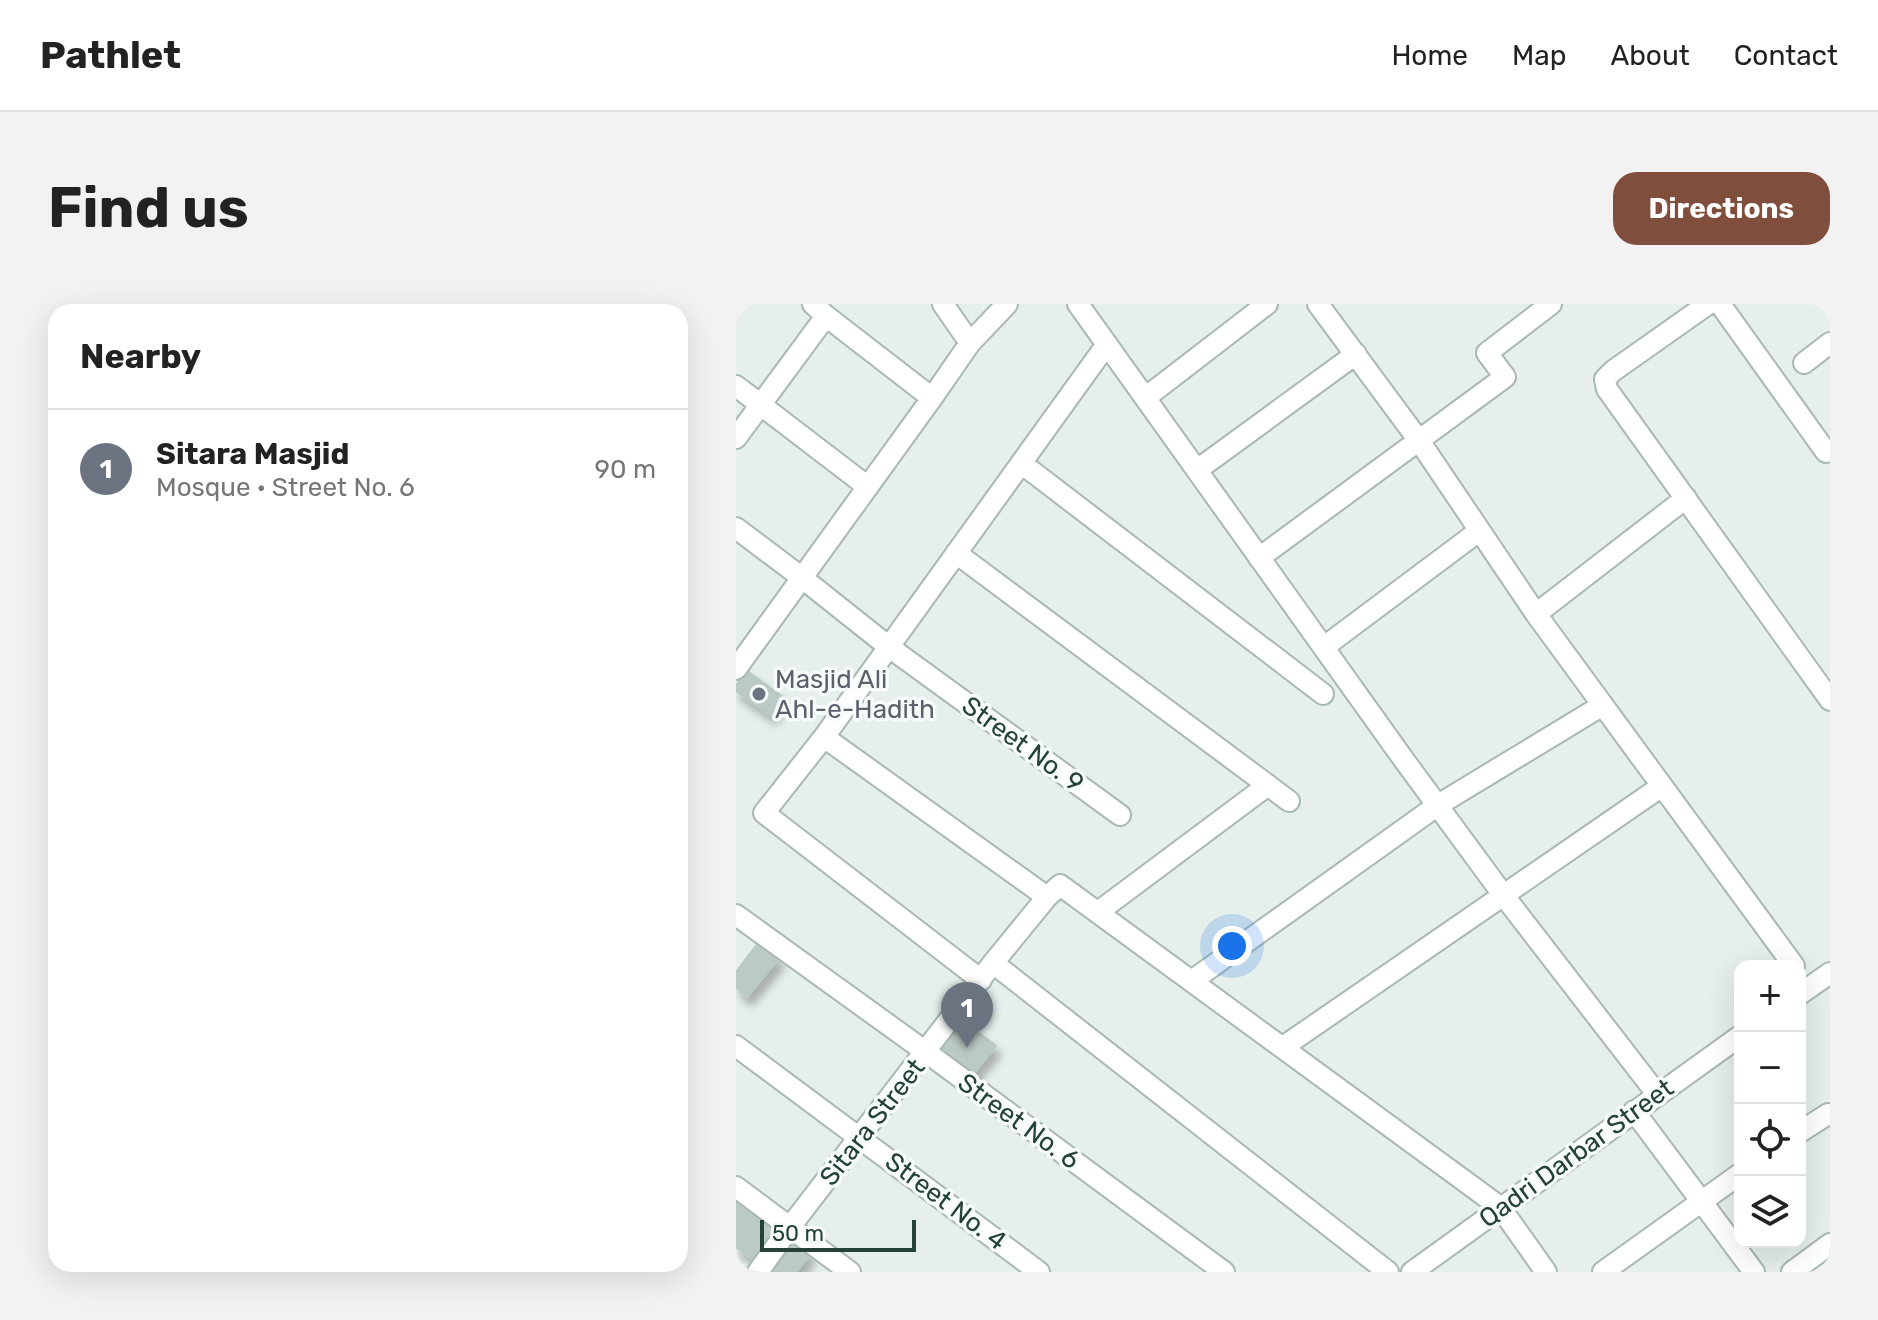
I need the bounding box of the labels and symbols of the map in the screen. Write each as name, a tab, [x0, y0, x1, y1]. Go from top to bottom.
place label: Masjid Ali Ahl-e-Hadith	[775, 664, 935, 725]
marker: Masjid Ali Ahl-e-Hadith	[750, 685, 768, 703]
street label: Street No. 9	[956, 690, 1090, 799]
your location	[1212, 926, 1252, 966]
pin: 1	[941, 982, 993, 1048]
street label: Sitara Street	[813, 1053, 932, 1192]
street label: Street No. 6	[952, 1067, 1086, 1176]
street label: Qadri Darbar Street	[1473, 1072, 1680, 1234]
street label: Street No. 4	[879, 1146, 1012, 1257]
scale bar	[760, 1216, 916, 1252]

